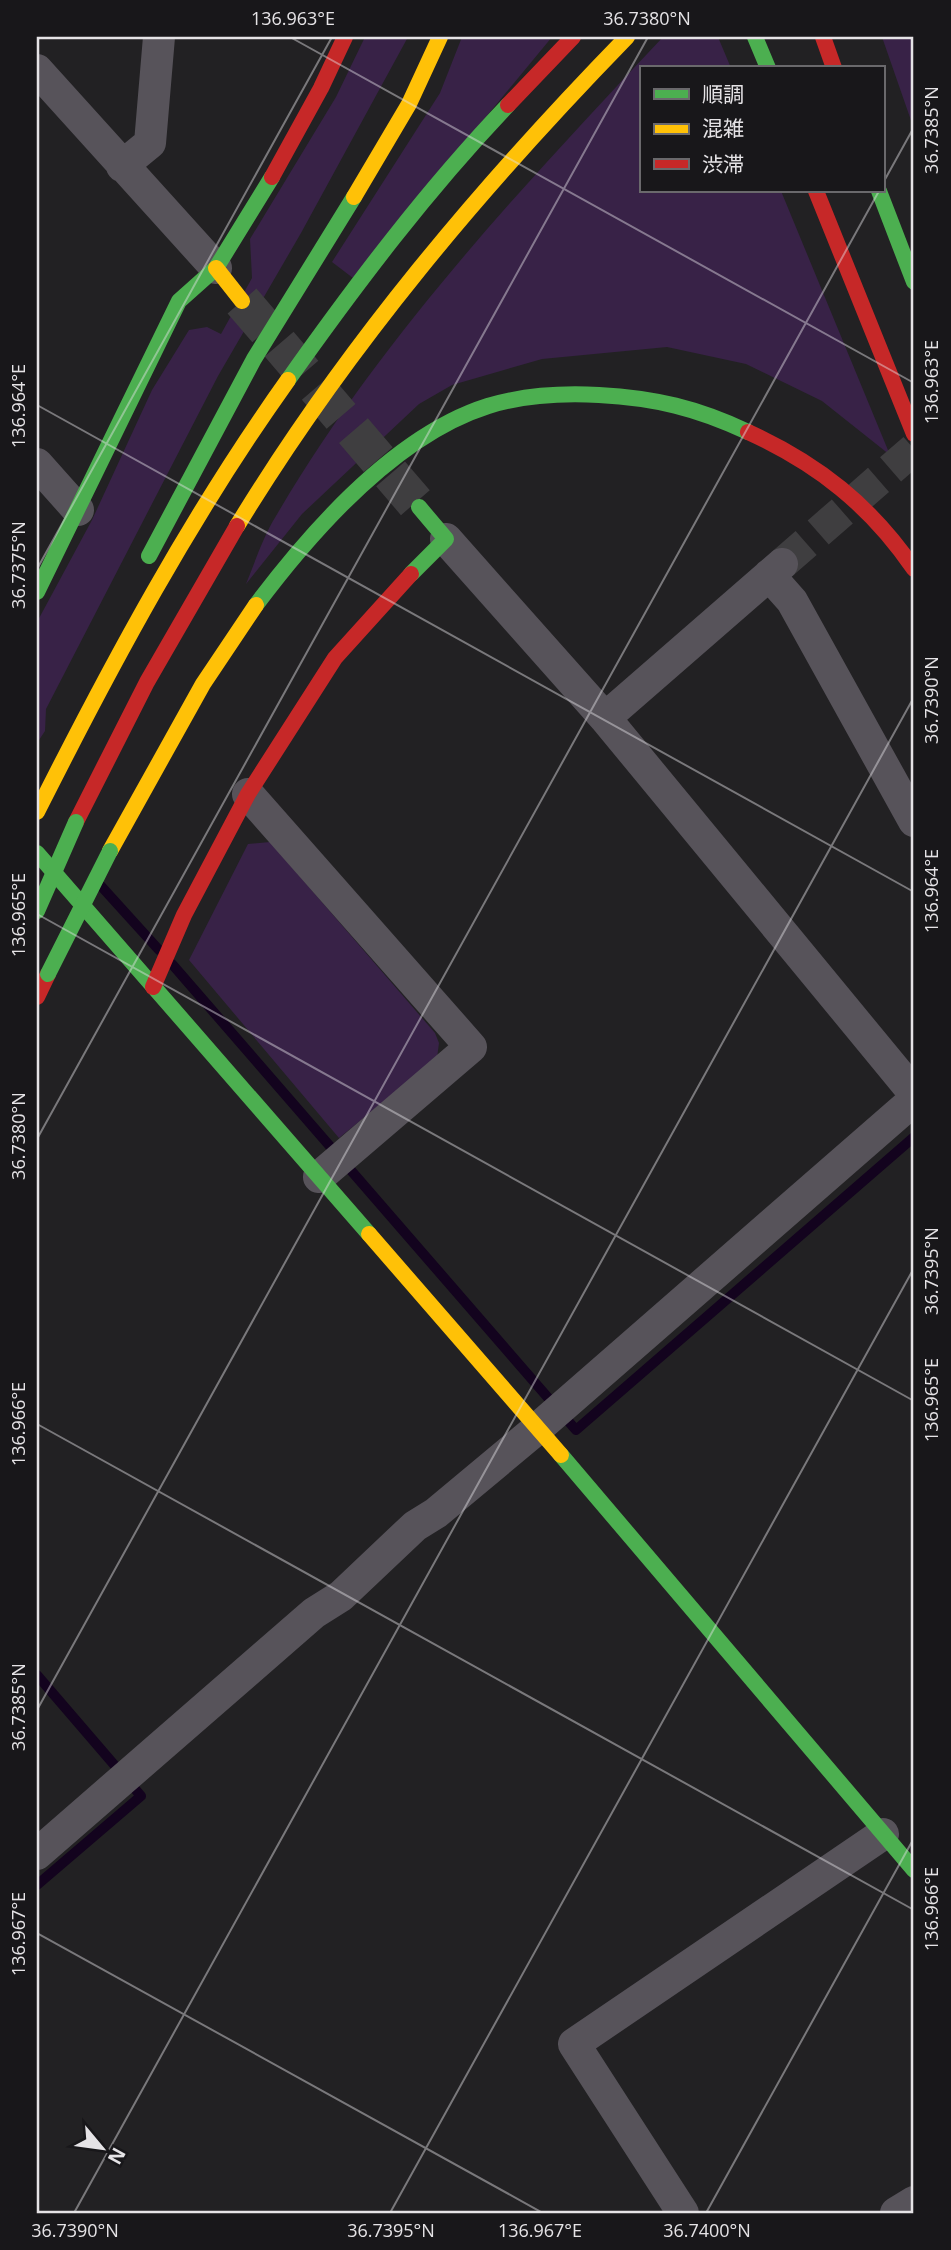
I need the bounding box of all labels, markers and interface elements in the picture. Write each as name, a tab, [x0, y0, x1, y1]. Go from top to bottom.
text: 136.963°E	[251, 6, 335, 30]
text: 36.7380°N	[603, 6, 691, 30]
legend	[640, 66, 884, 192]
text: 順調	[702, 80, 744, 108]
text: 36.7385°N	[919, 86, 943, 174]
text: 混雑	[702, 114, 744, 142]
text: 渋滞	[702, 150, 744, 178]
text: 136.963°E	[919, 340, 943, 424]
text: 136.964°E	[6, 364, 30, 448]
text: 36.7375°N	[6, 521, 30, 609]
text: 36.7390°N	[919, 656, 943, 744]
text: 136.964°E	[919, 849, 943, 933]
text: 136.965°E	[6, 873, 30, 957]
text: 36.7380°N	[6, 1092, 30, 1180]
text: 36.7395°N	[919, 1227, 943, 1315]
text: 136.965°E	[919, 1358, 943, 1442]
text: 136.966°E	[6, 1382, 30, 1466]
text: 36.7385°N	[6, 1663, 30, 1751]
text: 136.966°E	[919, 1867, 943, 1951]
text: 136.967°E	[6, 1892, 30, 1976]
north arrow	[66, 2114, 136, 2184]
text: N	[102, 2143, 132, 2169]
text: 36.7390°N	[31, 2218, 119, 2242]
text: 36.7395°N	[347, 2218, 435, 2242]
text: 136.967°E	[498, 2218, 582, 2242]
text: 36.7400°N	[663, 2218, 751, 2242]

